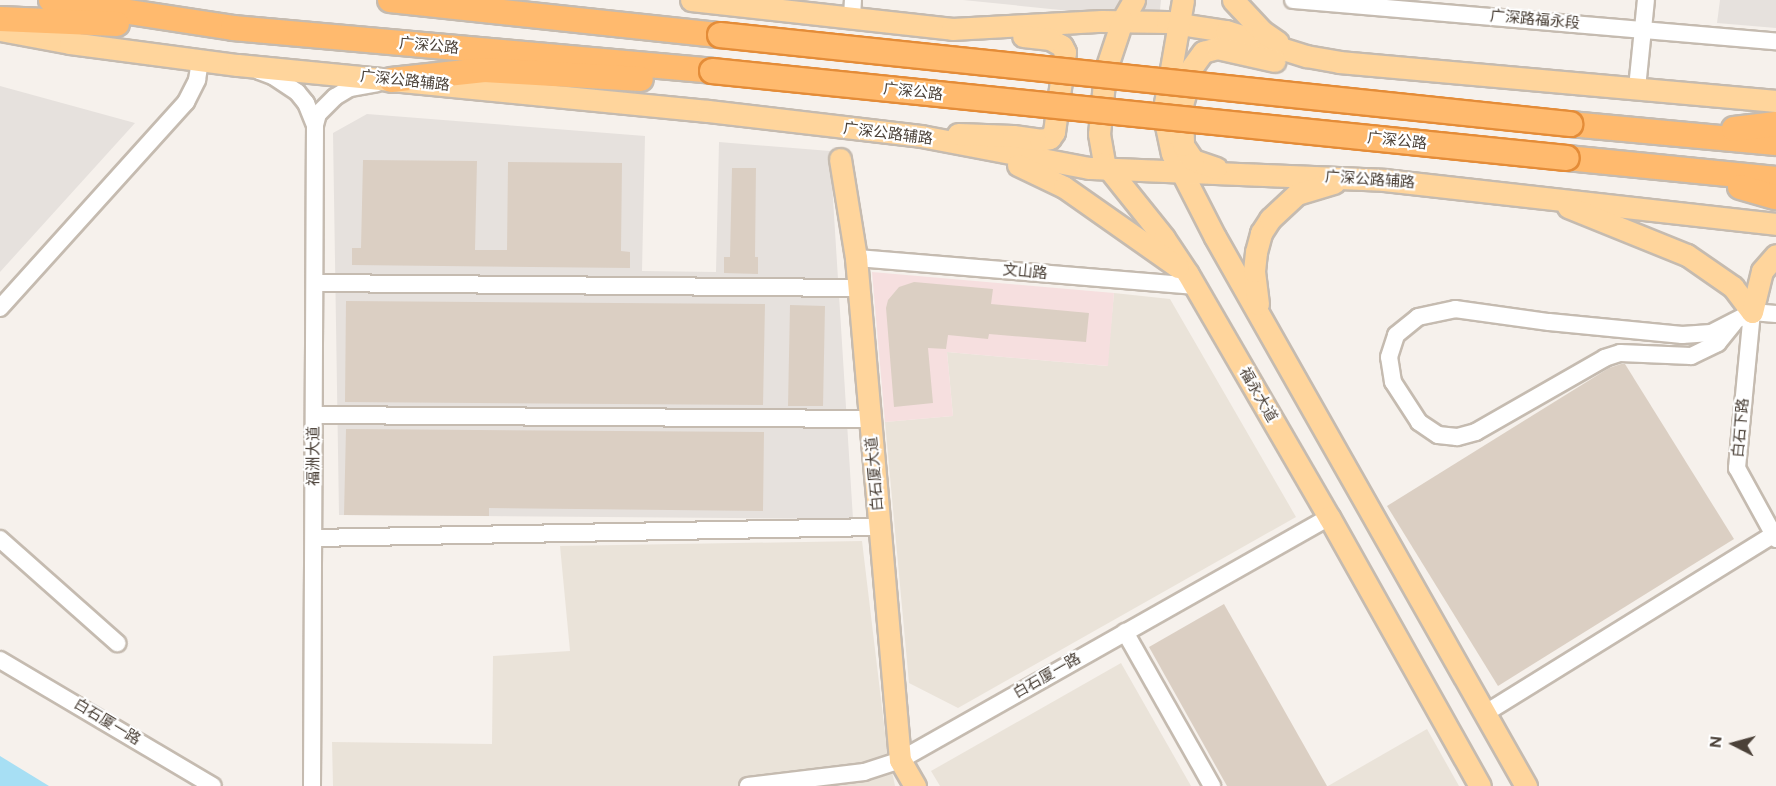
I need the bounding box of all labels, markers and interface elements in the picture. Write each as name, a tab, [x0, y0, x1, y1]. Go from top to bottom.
street label: 广深路福永段	[1489, 7, 1581, 33]
street label: 广深公路	[398, 34, 460, 58]
street label: 广深公路辅路	[359, 67, 451, 95]
street label: 广深公路	[882, 80, 944, 104]
street label: 广深公路辅路	[842, 120, 934, 148]
street label: 广深公路	[1366, 129, 1428, 153]
street label: 广深公路辅路	[1324, 168, 1416, 192]
street label: 文山路	[1002, 261, 1048, 283]
street label: 福永大道	[1235, 365, 1281, 425]
street label: 白石下路	[1729, 397, 1753, 459]
street label: 福洲大道	[305, 426, 323, 486]
street label: 白石厦大道	[863, 436, 887, 512]
street label: 白石厦一路	[1010, 649, 1084, 703]
street label: 白石厦一路	[70, 695, 144, 749]
north arrow	[1704, 714, 1764, 774]
text: N	[1705, 735, 1727, 749]

